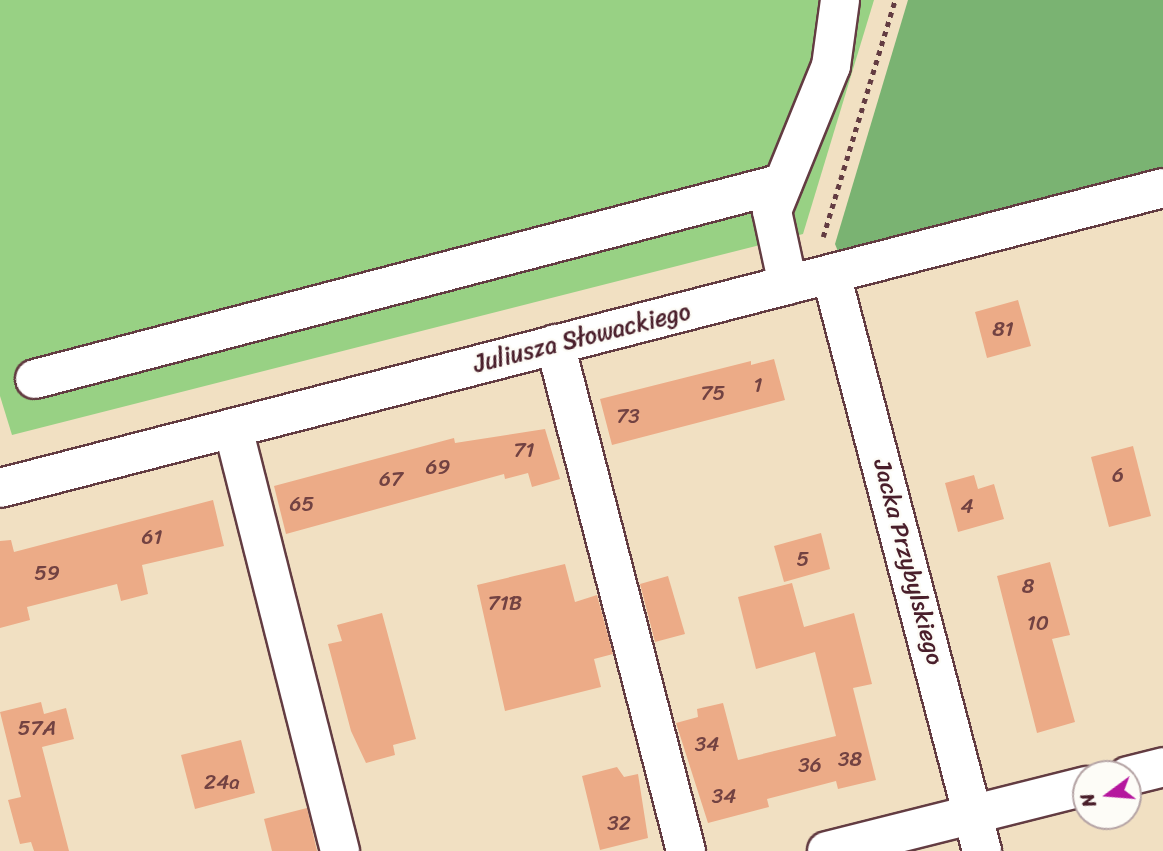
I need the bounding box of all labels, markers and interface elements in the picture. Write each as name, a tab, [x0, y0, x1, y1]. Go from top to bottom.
street label: Juliusza Słowackiego	[470, 297, 694, 379]
house number: 81	[992, 316, 1014, 342]
house number: 1	[753, 372, 763, 398]
house number: 75	[701, 380, 725, 406]
house number: 73	[616, 403, 640, 429]
house number: 71	[514, 437, 534, 463]
house number: 69	[426, 454, 450, 480]
street label: Jacka Przybylskiego	[866, 455, 950, 669]
house number: 6	[1112, 462, 1124, 488]
house number: 67	[379, 466, 403, 492]
house number: 65	[290, 491, 314, 517]
house number: 4	[960, 493, 974, 519]
house number: 61	[142, 524, 162, 550]
house number: 5	[797, 546, 809, 572]
house number: 59	[34, 560, 60, 586]
house number: 8	[1022, 573, 1034, 599]
house number: 71B	[488, 590, 522, 616]
house number: 10	[1027, 610, 1049, 636]
house number: 57A	[18, 715, 56, 741]
house number: 34	[695, 731, 719, 757]
house number: 38	[838, 746, 862, 772]
house number: 36	[798, 752, 822, 778]
north arrow	[1072, 760, 1142, 830]
house number: 24a	[204, 769, 240, 795]
house number: 34	[712, 783, 736, 809]
text: N	[1071, 790, 1106, 811]
house number: 32	[607, 810, 631, 836]

